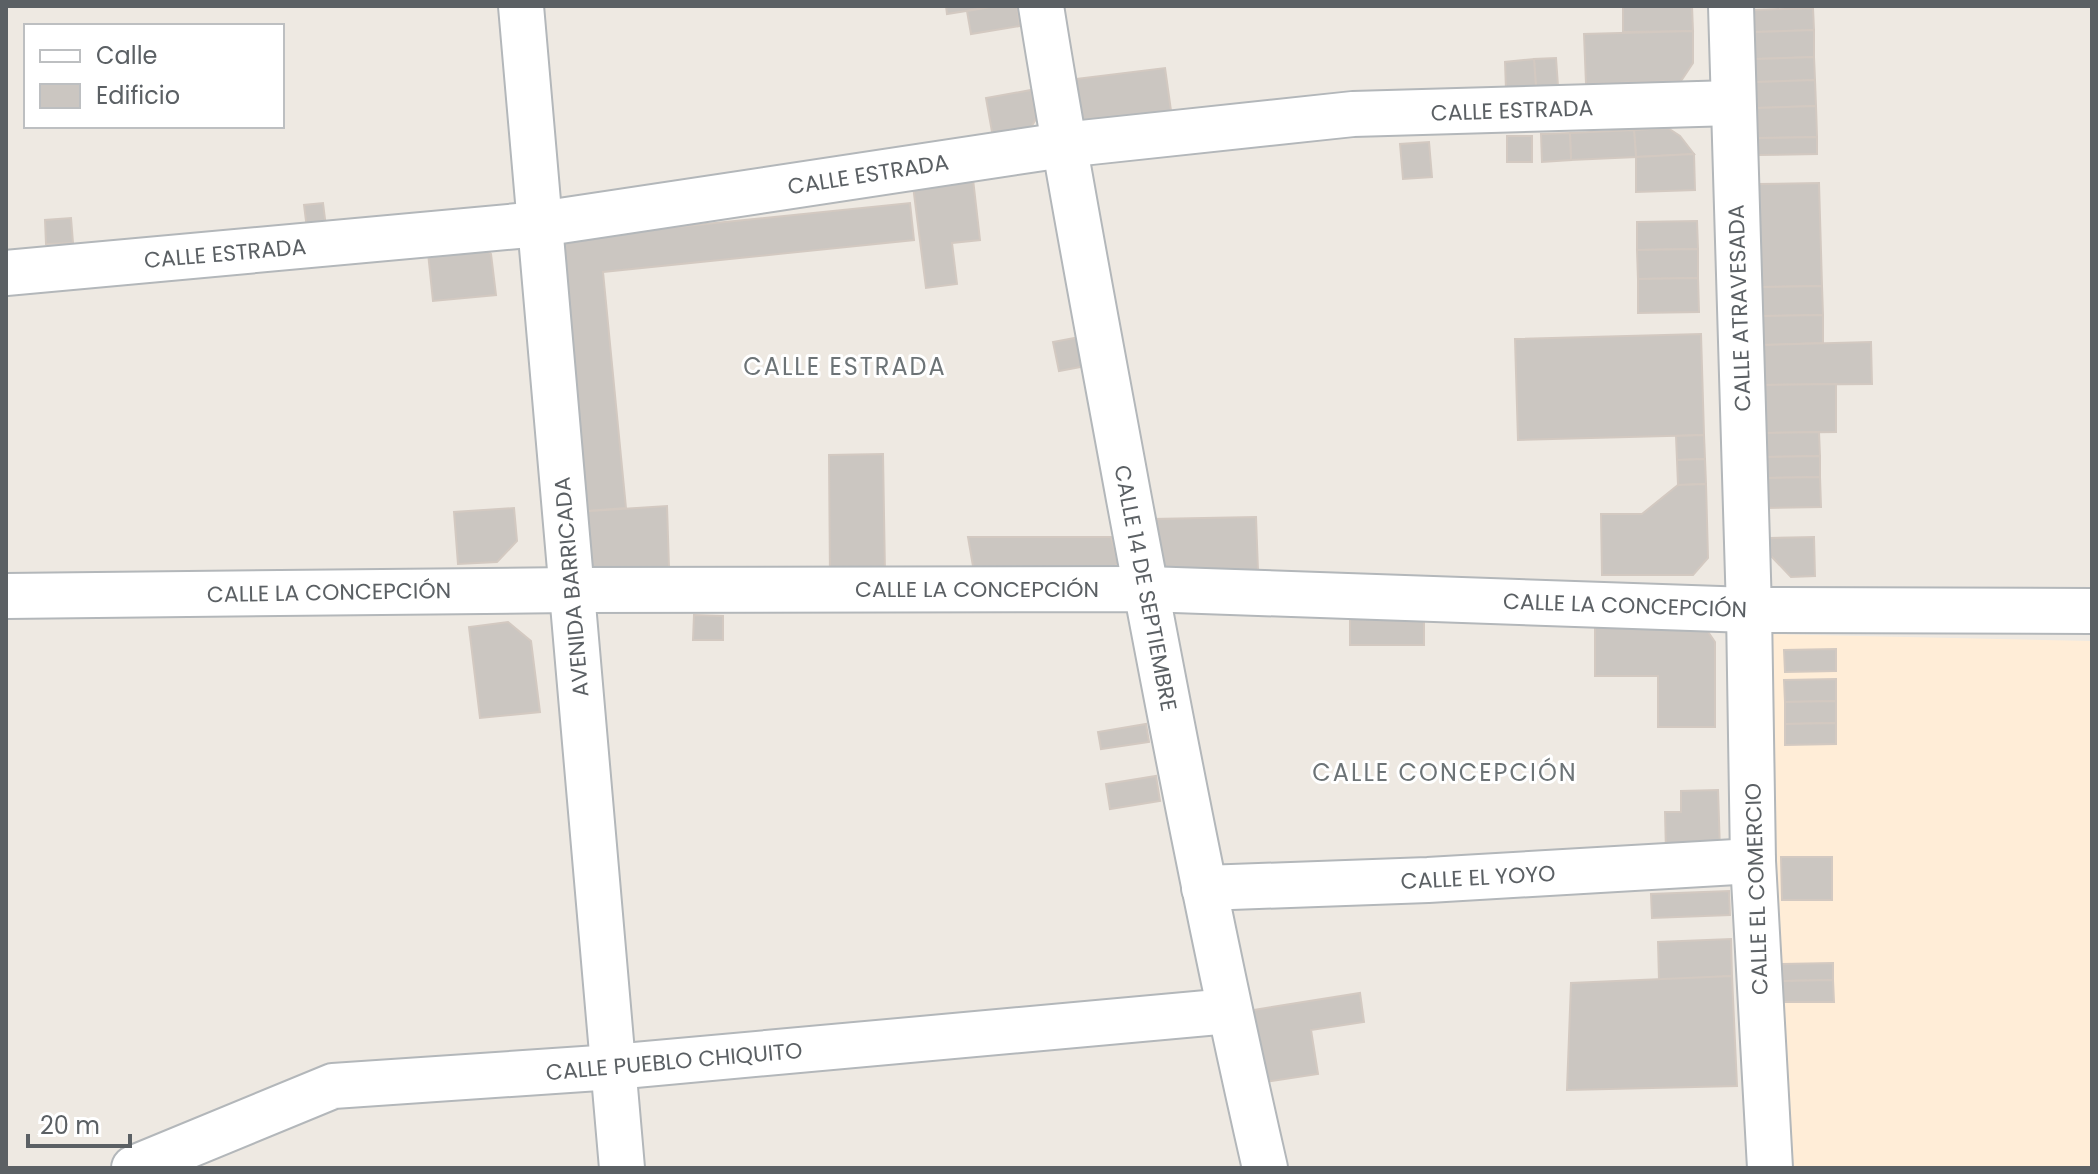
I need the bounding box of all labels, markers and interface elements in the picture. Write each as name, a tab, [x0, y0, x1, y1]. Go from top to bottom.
legend	[24, 24, 284, 128]
text: Calle	[96, 39, 157, 72]
text: Edificio	[96, 79, 180, 112]
street label: CALLE ESTRADA	[1430, 92, 1594, 129]
street label: CALLE ESTRADA	[785, 146, 951, 203]
street label: CALLE ATRAVESADA	[1720, 204, 1759, 412]
street label: CALLE ESTRADA	[143, 231, 308, 276]
district label: CALLE ESTRADA	[743, 350, 947, 383]
street label: CALLE 14 DE SEPTIEMBRE	[1106, 462, 1185, 714]
street label: AVENIDA BARRICADA	[546, 475, 597, 698]
street label: CALLE LA CONCEPCIÓN	[855, 574, 1099, 605]
street label: CALLE LA CONCEPCIÓN	[207, 575, 451, 610]
street label: CALLE LA CONCEPCIÓN	[1502, 586, 1747, 625]
district label: CALLE CONCEPCIÓN	[1312, 756, 1578, 789]
street label: CALLE EL COMERCIO	[1737, 782, 1776, 996]
street label: CALLE EL YOYO	[1400, 858, 1556, 897]
street label: CALLE PUEBLO CHIQUITO	[544, 1035, 804, 1088]
scale bar	[28, 1098, 130, 1148]
text: 20 m	[40, 1109, 100, 1142]

